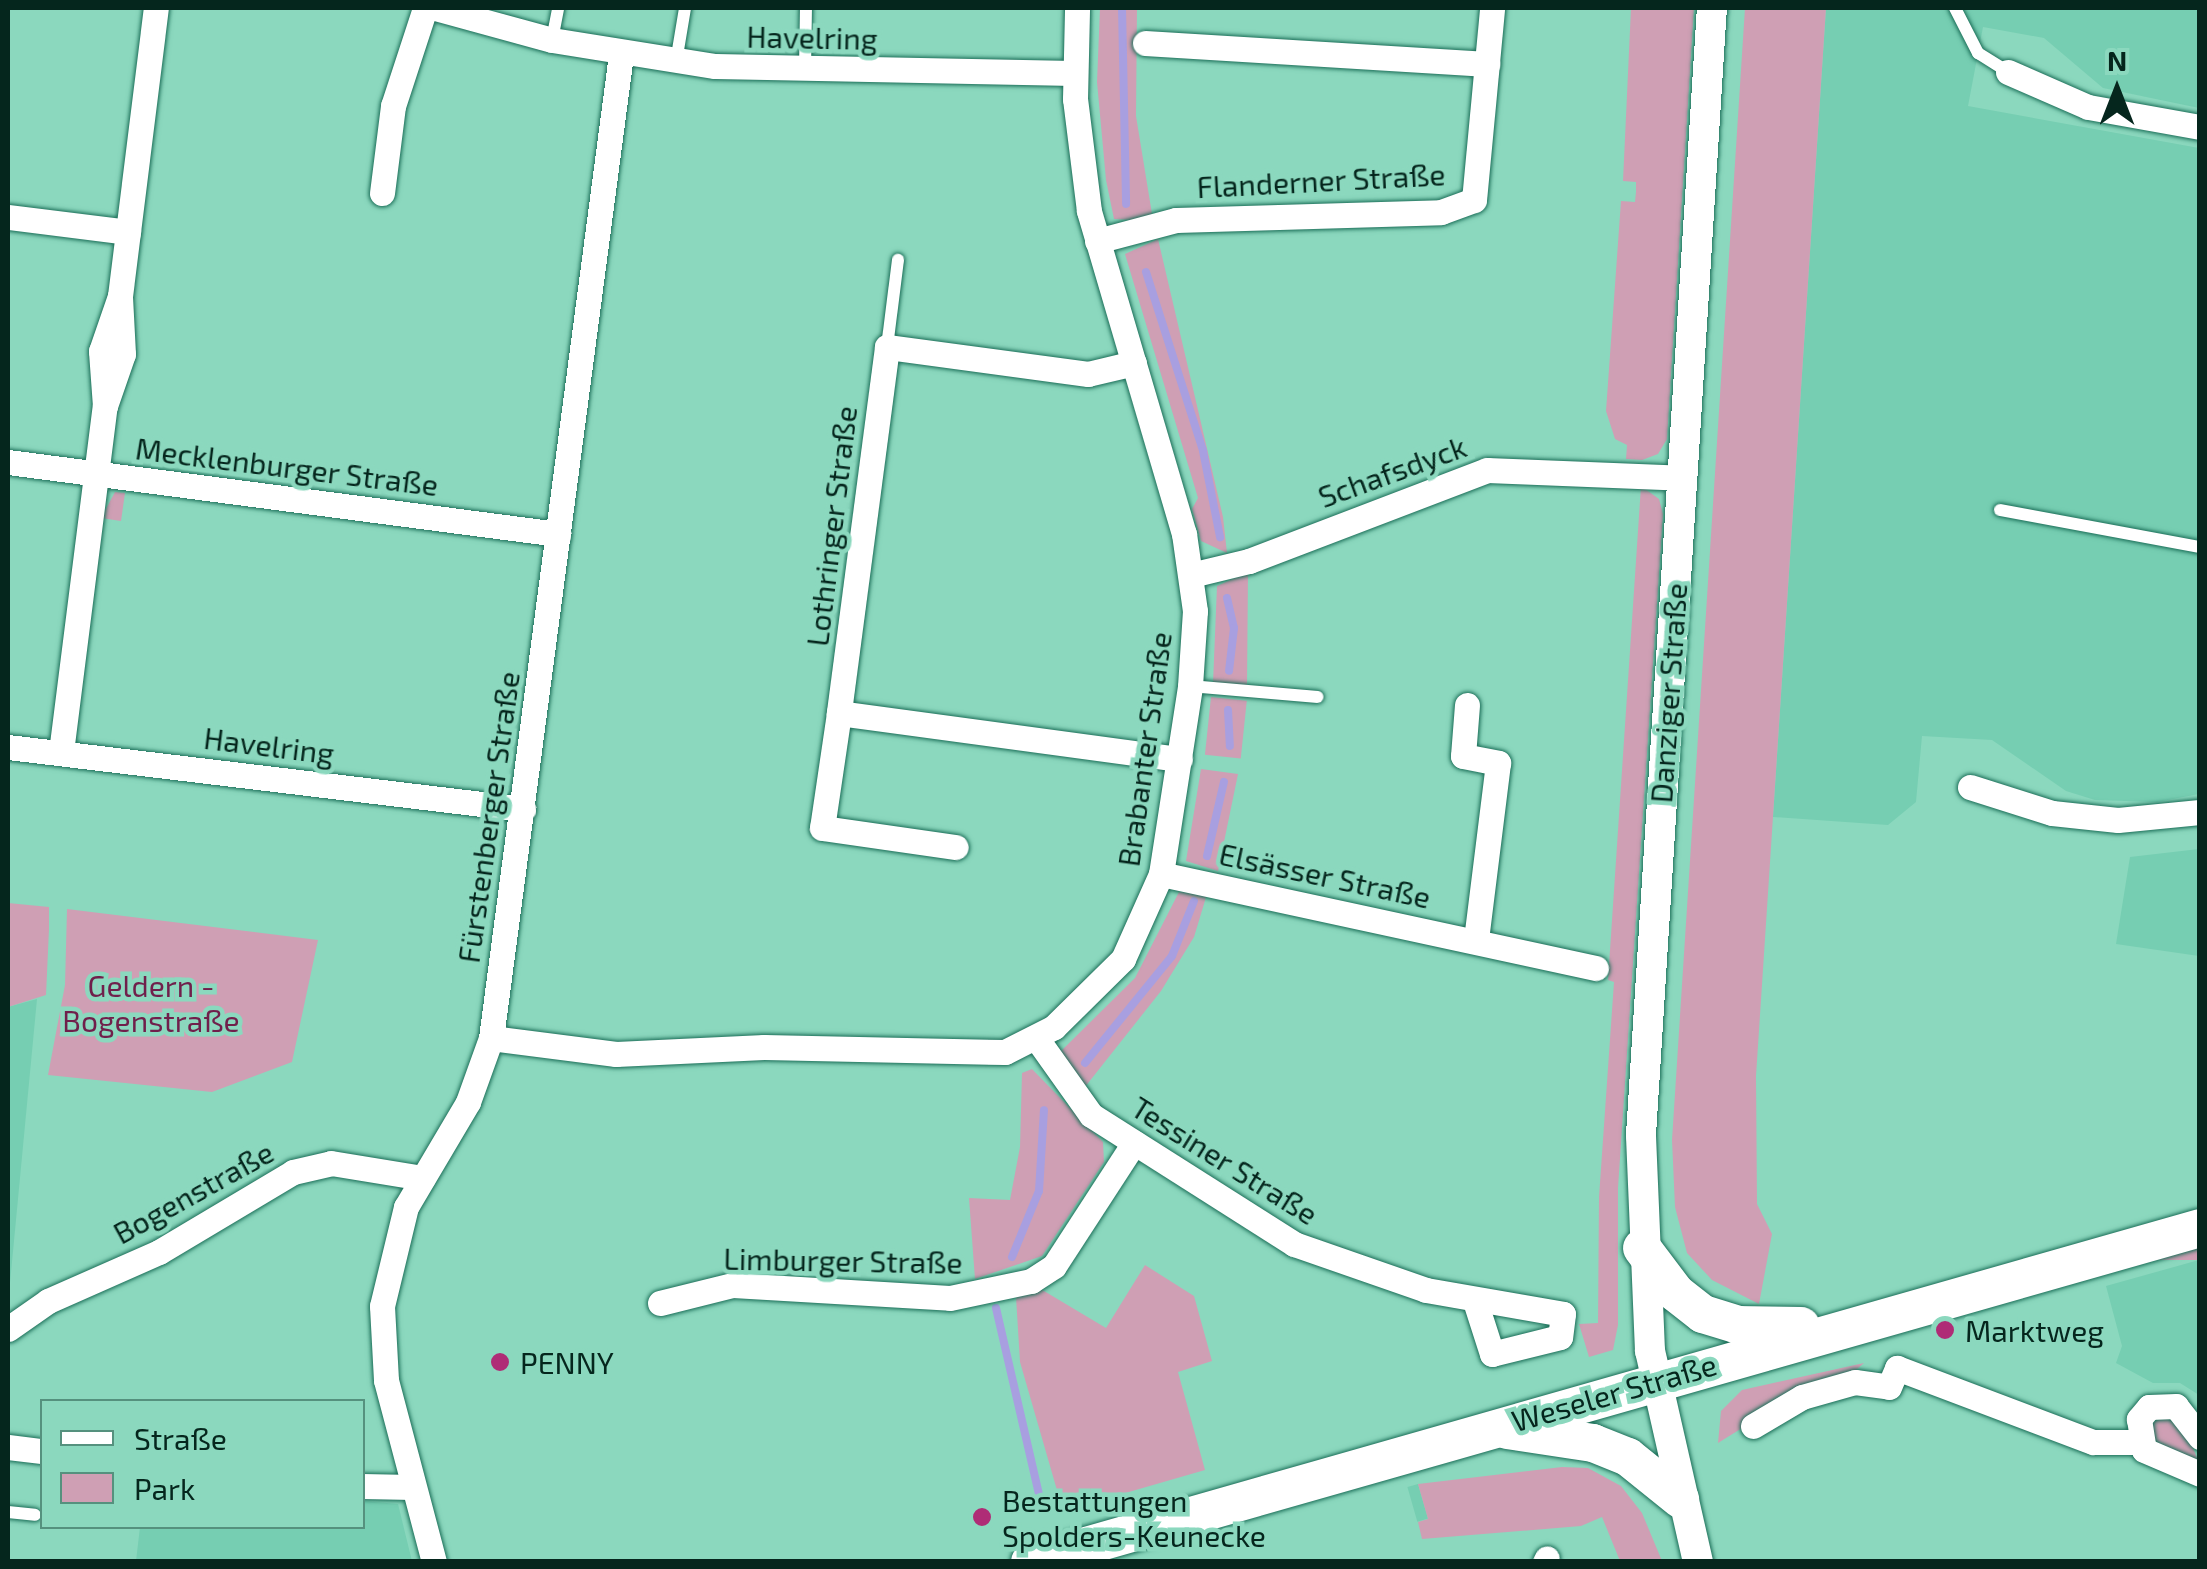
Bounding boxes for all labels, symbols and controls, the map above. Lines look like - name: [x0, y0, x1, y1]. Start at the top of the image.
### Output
- street label: Havelring: [746, 18, 878, 56]
- north arrow: [2067, 40, 2167, 140]
- text: N: [2107, 43, 2127, 77]
- street label: Flanderner Straße: [1195, 155, 1447, 205]
- street label: Lothringer Straße: [798, 403, 864, 649]
- street label: Schafsdyck: [1313, 428, 1471, 514]
- street label: Mecklenburger Straße: [133, 430, 441, 502]
- street label: Danziger Straße: [1642, 582, 1694, 804]
- street label: Brabanter Straße: [1110, 629, 1178, 869]
- street label: Fürstenberger Straße: [450, 669, 526, 965]
- street label: Havelring: [202, 719, 336, 771]
- street label: Elsässer Straße: [1216, 835, 1434, 915]
- park label: Geldern - Bogenstraße: [62, 967, 240, 1038]
- street label: Tessiner Straße: [1125, 1088, 1325, 1232]
- street label: Bogenstraße: [107, 1133, 279, 1251]
- street label: Limburger Straße: [723, 1240, 963, 1280]
- place label: Marktweg: [1965, 1312, 2104, 1348]
- marker: Marktweg: [1934, 1319, 1956, 1341]
- place label: PENNY: [520, 1344, 614, 1380]
- street label: Weseler Straße: [1507, 1345, 1721, 1439]
- marker: PENNY: [489, 1351, 511, 1373]
- legend: [40, 1399, 365, 1529]
- text: Straße: [134, 1420, 227, 1456]
- text: Park: [134, 1470, 195, 1506]
- place label: Bestattungen Spolders-Keunecke: [1002, 1482, 1266, 1552]
- marker: Bestattungen Spolders-Keunecke: [971, 1506, 993, 1528]

